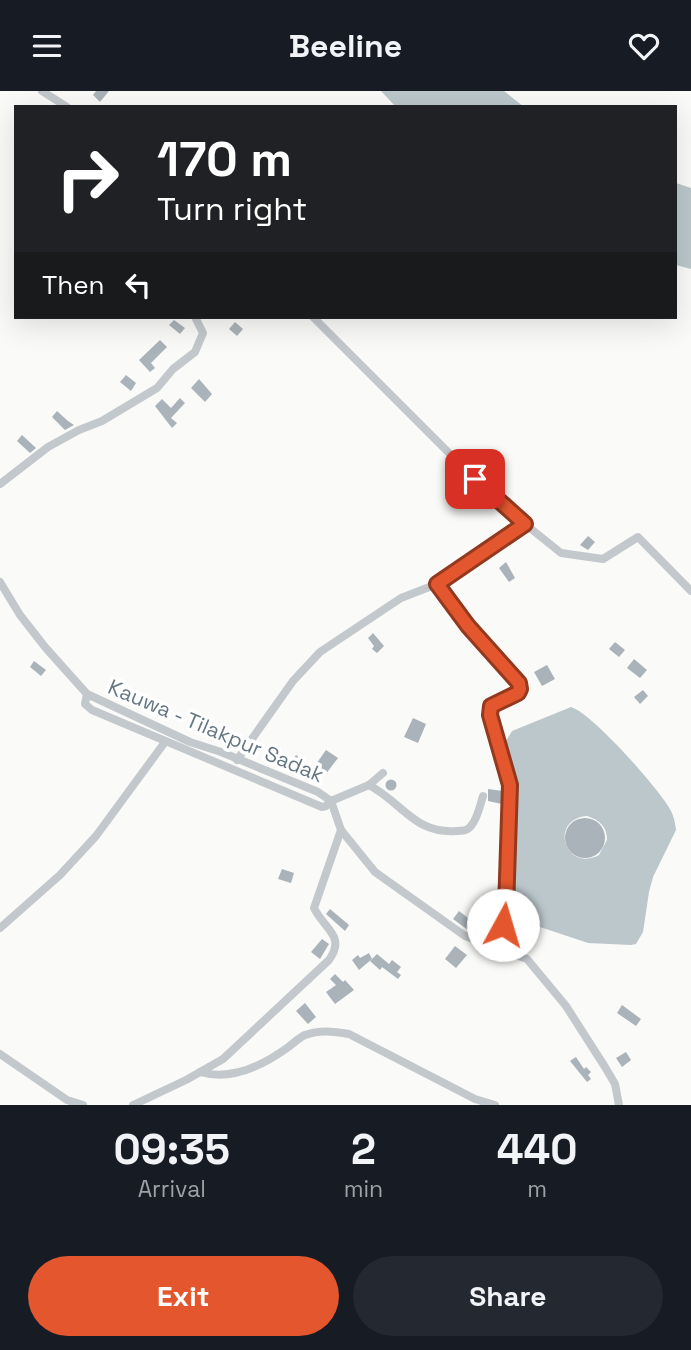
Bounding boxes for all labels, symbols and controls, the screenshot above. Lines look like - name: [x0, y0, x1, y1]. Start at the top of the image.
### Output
- text: Beeline: [289, 26, 402, 66]
- icon: menu: [28, 27, 66, 65]
- icon: heart: [625, 27, 663, 65]
- text: 170 m: [157, 128, 292, 190]
- icon: right: [42, 133, 133, 224]
- text: Turn right: [157, 189, 307, 229]
- icon: left: [119, 266, 157, 304]
- text: Then: [42, 268, 105, 302]
- pin: [445, 449, 505, 509]
- icon: arrive: [456, 460, 494, 498]
- street label: Kauwa - Tilakpur Sadak: [104, 673, 328, 788]
- position arrow: [466, 888, 540, 962]
- text: 09:35: [114, 1123, 230, 1176]
- text: 2: [351, 1123, 376, 1176]
- text: 440: [497, 1123, 577, 1176]
- text: Arrival: [138, 1174, 206, 1204]
- text: min: [344, 1174, 383, 1204]
- text: m: [527, 1174, 547, 1204]
- button: Exit: [28, 1256, 339, 1336]
- button: Share: [353, 1256, 663, 1336]

